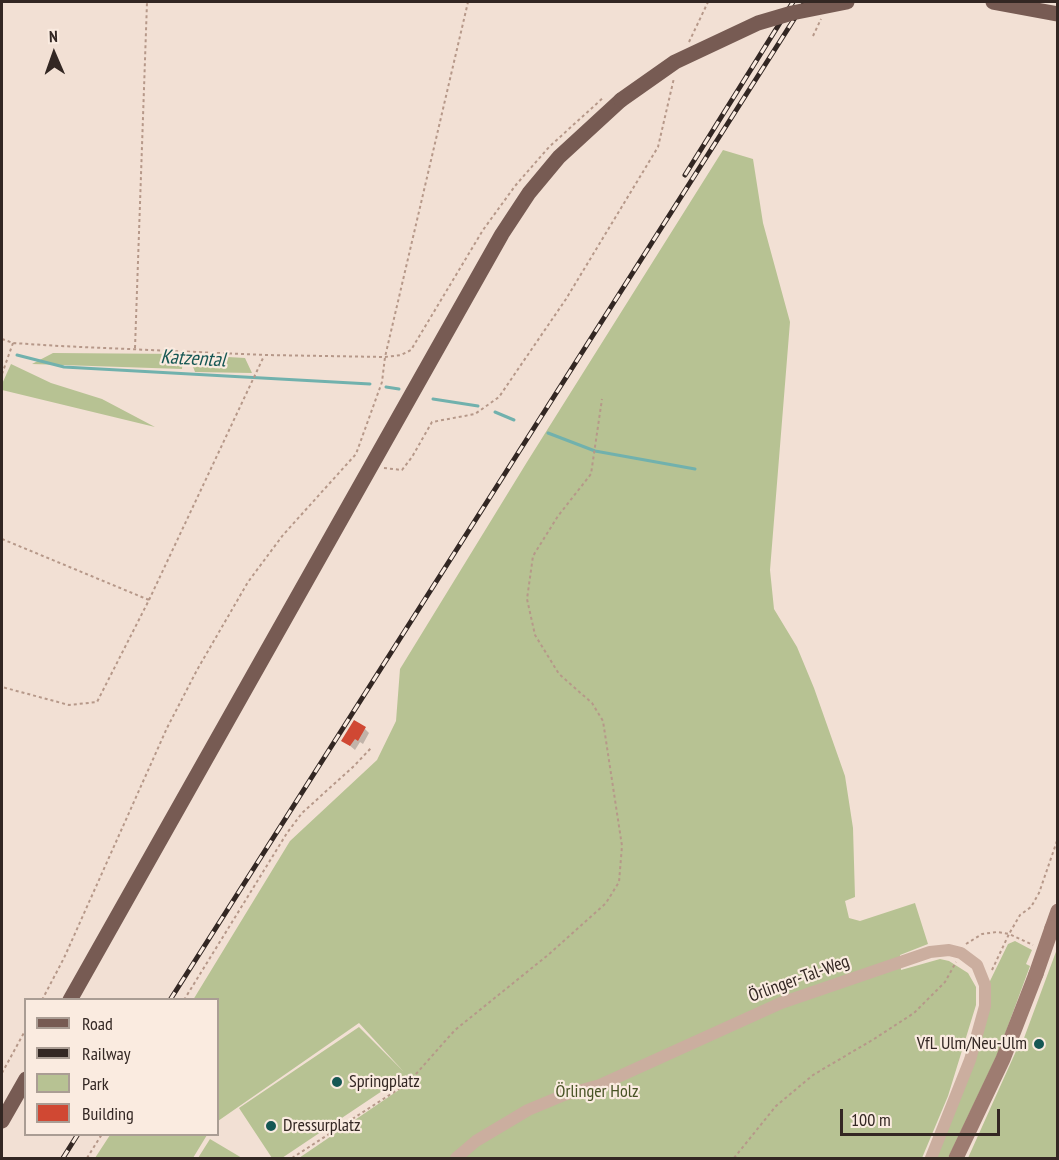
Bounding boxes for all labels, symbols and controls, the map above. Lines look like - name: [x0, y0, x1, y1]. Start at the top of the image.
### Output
- north arrow: [24, 24, 84, 84]
- text: N: [49, 26, 58, 46]
- water label: Katzental: [160, 345, 226, 373]
- street label: Örlinger-Tal-Weg: [746, 951, 852, 1007]
- legend: [24, 998, 219, 1136]
- text: Road: [82, 1012, 113, 1035]
- place label: VfL Ulm/Neu-Ulm: [917, 1033, 1027, 1055]
- marker: VfL Ulm/Neu-Ulm: [1032, 1037, 1046, 1051]
- text: Railway: [82, 1042, 131, 1065]
- place label: Springplatz: [349, 1071, 420, 1093]
- text: Park: [82, 1072, 109, 1095]
- marker: Springplatz: [330, 1075, 344, 1089]
- park label: Örlinger Holz: [556, 1081, 638, 1103]
- scale bar: [843, 1097, 1004, 1135]
- text: Building: [82, 1102, 134, 1125]
- text: 100 m: [851, 1108, 891, 1131]
- place label: Dressurplatz: [283, 1115, 360, 1137]
- marker: Dressurplatz: [264, 1119, 278, 1133]

